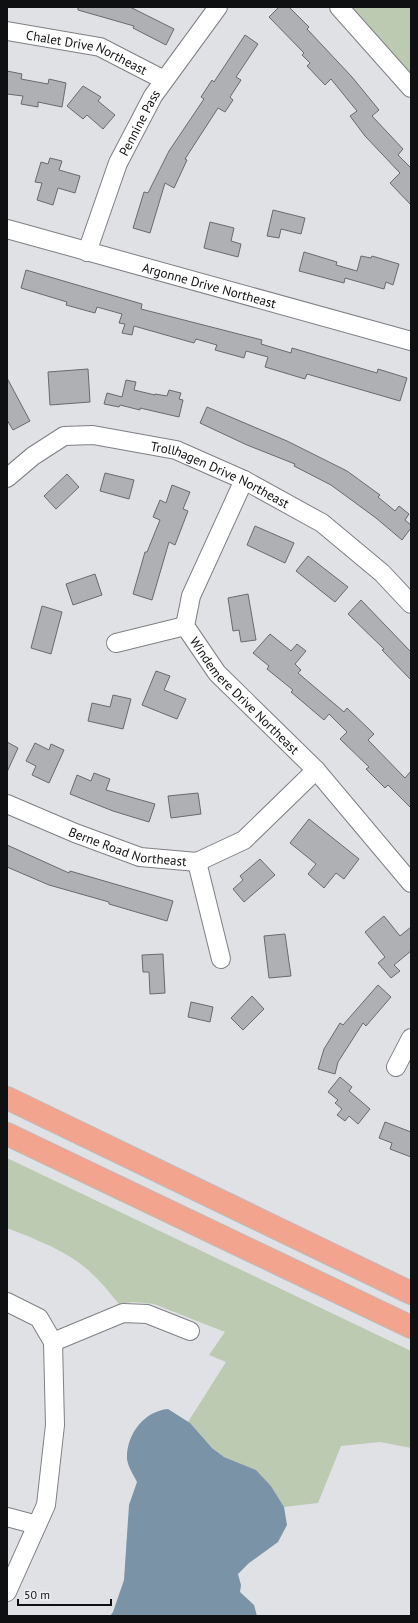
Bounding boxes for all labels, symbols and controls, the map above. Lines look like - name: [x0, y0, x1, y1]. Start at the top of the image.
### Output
- street label: Chalet Drive Northeast: [25, 26, 151, 79]
- street label: Pennine Pass: [115, 86, 164, 159]
- street label: Argonne Drive Northeast: [141, 258, 279, 312]
- street label: Trollhagen Drive Northeast: [149, 437, 293, 512]
- street label: Windemere Drive Northeast: [186, 633, 303, 758]
- street label: Berne Road Northeast: [66, 823, 188, 870]
- scale bar: [18, 1581, 111, 1607]
- text: 50 m: [24, 1587, 50, 1602]

